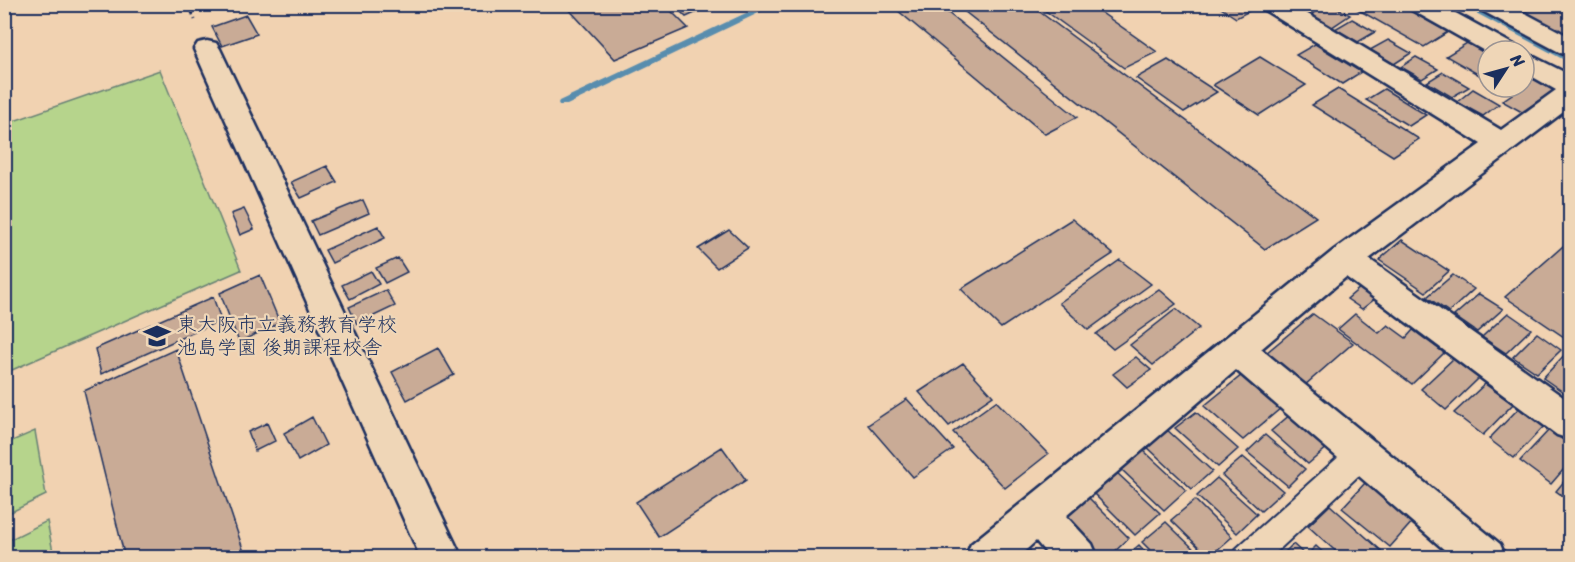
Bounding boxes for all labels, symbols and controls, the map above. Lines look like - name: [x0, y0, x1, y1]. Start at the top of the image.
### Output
- north arrow: [1476, 39, 1536, 99]
- text: N: [1502, 47, 1533, 74]
- place label: 東大阪市立義務教育学校 池島学園 後期課程校舎: [177, 307, 397, 365]
- school or university icon: 東大阪市立義務教育学校 池島学園 後期課程校舎: [142, 321, 172, 351]

